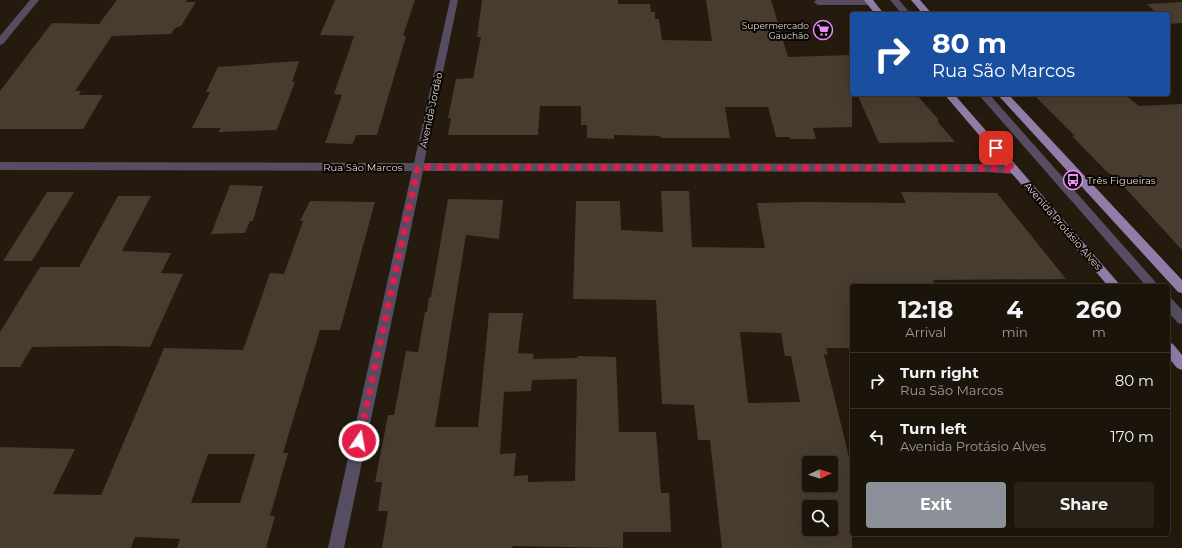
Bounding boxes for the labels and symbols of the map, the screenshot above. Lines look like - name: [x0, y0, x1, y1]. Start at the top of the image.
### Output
- supermarket icon: Supermercado Gauchão: [812, 19, 834, 41]
- place label: Supermercado Gauchão: [742, 20, 809, 41]
- street label: Avenida Jordão: [417, 71, 445, 149]
- pin: [979, 131, 1013, 165]
- street label: Rua São Marcos: [323, 161, 403, 174]
- bus stop icon: Três Figueiras: [1062, 169, 1084, 191]
- place label: Três Figueiras: [1087, 174, 1156, 187]
- street label: Avenida Protásio Alves: [1021, 179, 1105, 273]
- position arrow: [338, 420, 380, 462]
- north arrow: [802, 456, 838, 492]

